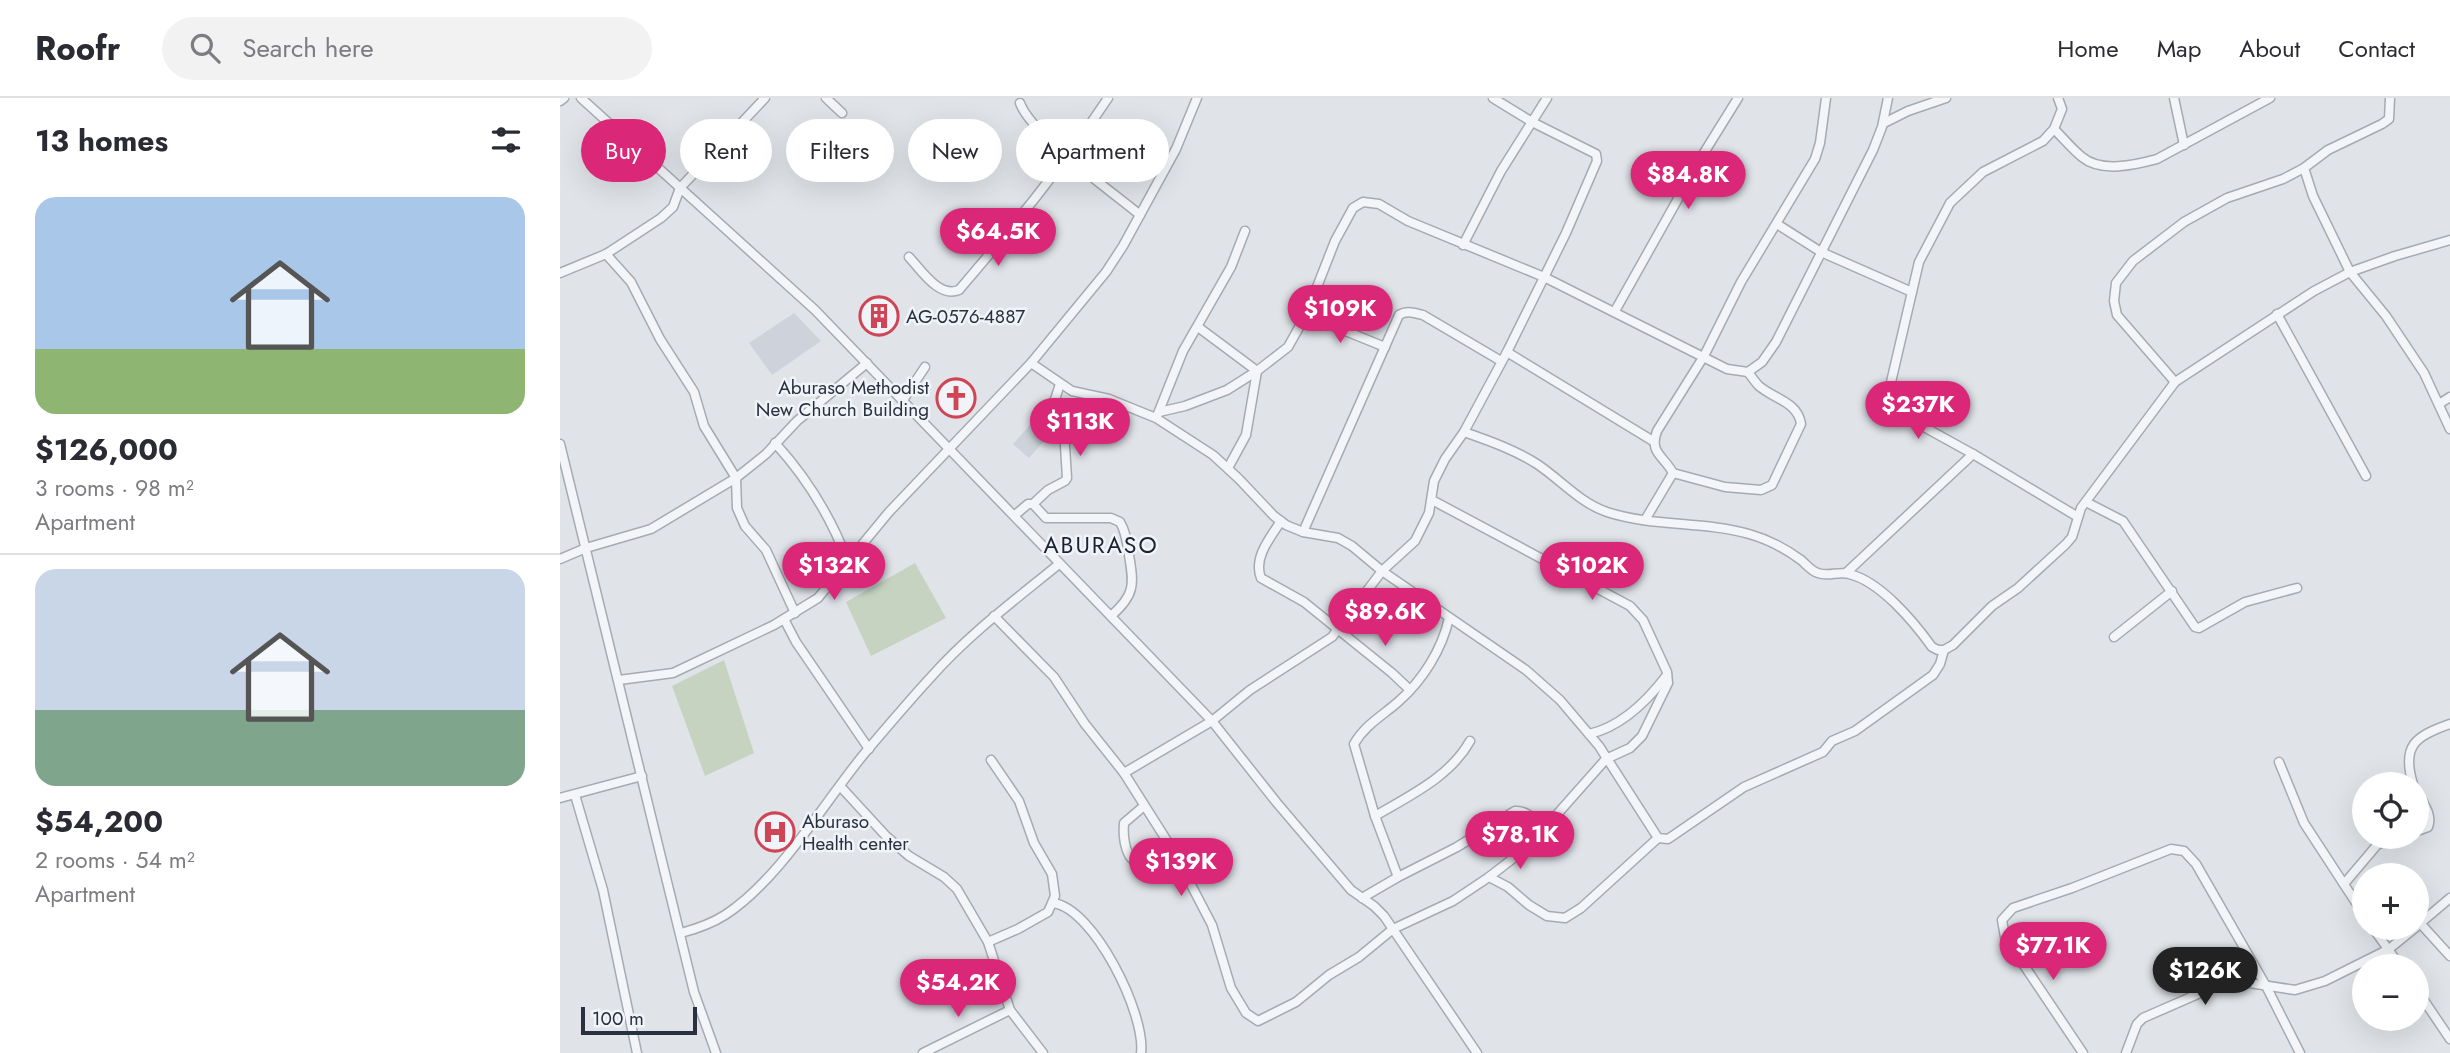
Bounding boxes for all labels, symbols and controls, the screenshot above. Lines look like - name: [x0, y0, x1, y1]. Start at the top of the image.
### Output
- search box: [162, 17, 652, 80]
- text: Roofr: [35, 25, 120, 72]
- icon: search: [186, 29, 224, 67]
- text: Search here: [242, 29, 374, 67]
- text: Home: [2057, 31, 2119, 66]
- text: Map: [2157, 31, 2201, 66]
- text: About: [2239, 31, 2300, 66]
- text: Contact: [2338, 31, 2415, 66]
- text: 13 homes: [35, 119, 168, 162]
- chip: Buy: [581, 119, 666, 182]
- chip: Rent: [680, 119, 772, 182]
- chip: Filters: [786, 119, 894, 182]
- chip: New: [908, 119, 1002, 182]
- chip: Apartment: [1016, 119, 1169, 182]
- icon: filters: [487, 121, 525, 159]
- pin: $84.8K: [1631, 152, 1745, 211]
- text: $84.8K: [1647, 157, 1729, 191]
- pin: $64.5K: [941, 208, 1055, 268]
- text: $64.5K: [956, 214, 1040, 248]
- icon: home: [217, 242, 343, 368]
- pin: $109K: [1291, 286, 1389, 345]
- text: $109K: [1304, 291, 1376, 325]
- building icon: AG-0576-4887: [858, 295, 900, 337]
- place label: AG-0576-4887: [906, 303, 1025, 330]
- place label: Aburaso Methodist New Church Building: [756, 374, 929, 423]
- church icon: Aburaso Methodist New Church Building: [935, 377, 977, 419]
- pin: $237K: [1869, 382, 1967, 441]
- text: $237K: [1881, 387, 1955, 421]
- pin: $113K: [1031, 398, 1129, 458]
- text: $113K: [1046, 404, 1114, 438]
- text: $126,000: [35, 428, 178, 471]
- text: 3 rooms · 98 m²: [35, 471, 194, 505]
- text: Apartment: [35, 505, 135, 539]
- district label: ABURASO: [1043, 528, 1159, 562]
- pin: $132K: [785, 542, 883, 602]
- pin: $102K: [1543, 542, 1641, 602]
- text: $132K: [798, 548, 870, 582]
- text: $102K: [1556, 548, 1628, 582]
- pin: $89.6K: [1328, 588, 1442, 648]
- text: $89.6K: [1344, 594, 1426, 628]
- icon: home: [217, 614, 343, 740]
- map controls: [2352, 772, 2429, 1031]
- button: locate: [2352, 772, 2429, 849]
- text: $54,200: [35, 800, 163, 843]
- place label: Aburaso Health center: [802, 808, 909, 857]
- hospital icon: Aburaso Health center: [754, 811, 796, 853]
- pin: $78.1K: [1463, 812, 1577, 871]
- text: $78.1K: [1481, 817, 1559, 851]
- pin: $139K: [1132, 838, 1230, 898]
- text: 2 rooms · 54 m²: [35, 843, 195, 877]
- text: $139K: [1145, 844, 1217, 878]
- button: +: [2352, 863, 2429, 940]
- text: Apartment: [35, 877, 135, 911]
- pin: $77.1K: [1996, 922, 2110, 982]
- text: $77.1K: [2016, 928, 2090, 962]
- pin: $126K: [2156, 948, 2254, 1007]
- text: $126K: [2169, 953, 2241, 987]
- button: −: [2352, 954, 2429, 1031]
- pin: $54.2K: [901, 960, 1015, 1019]
- text: $54.2K: [916, 965, 1000, 999]
- scale bar: [581, 1004, 696, 1036]
- text: 100 m: [592, 1005, 644, 1032]

